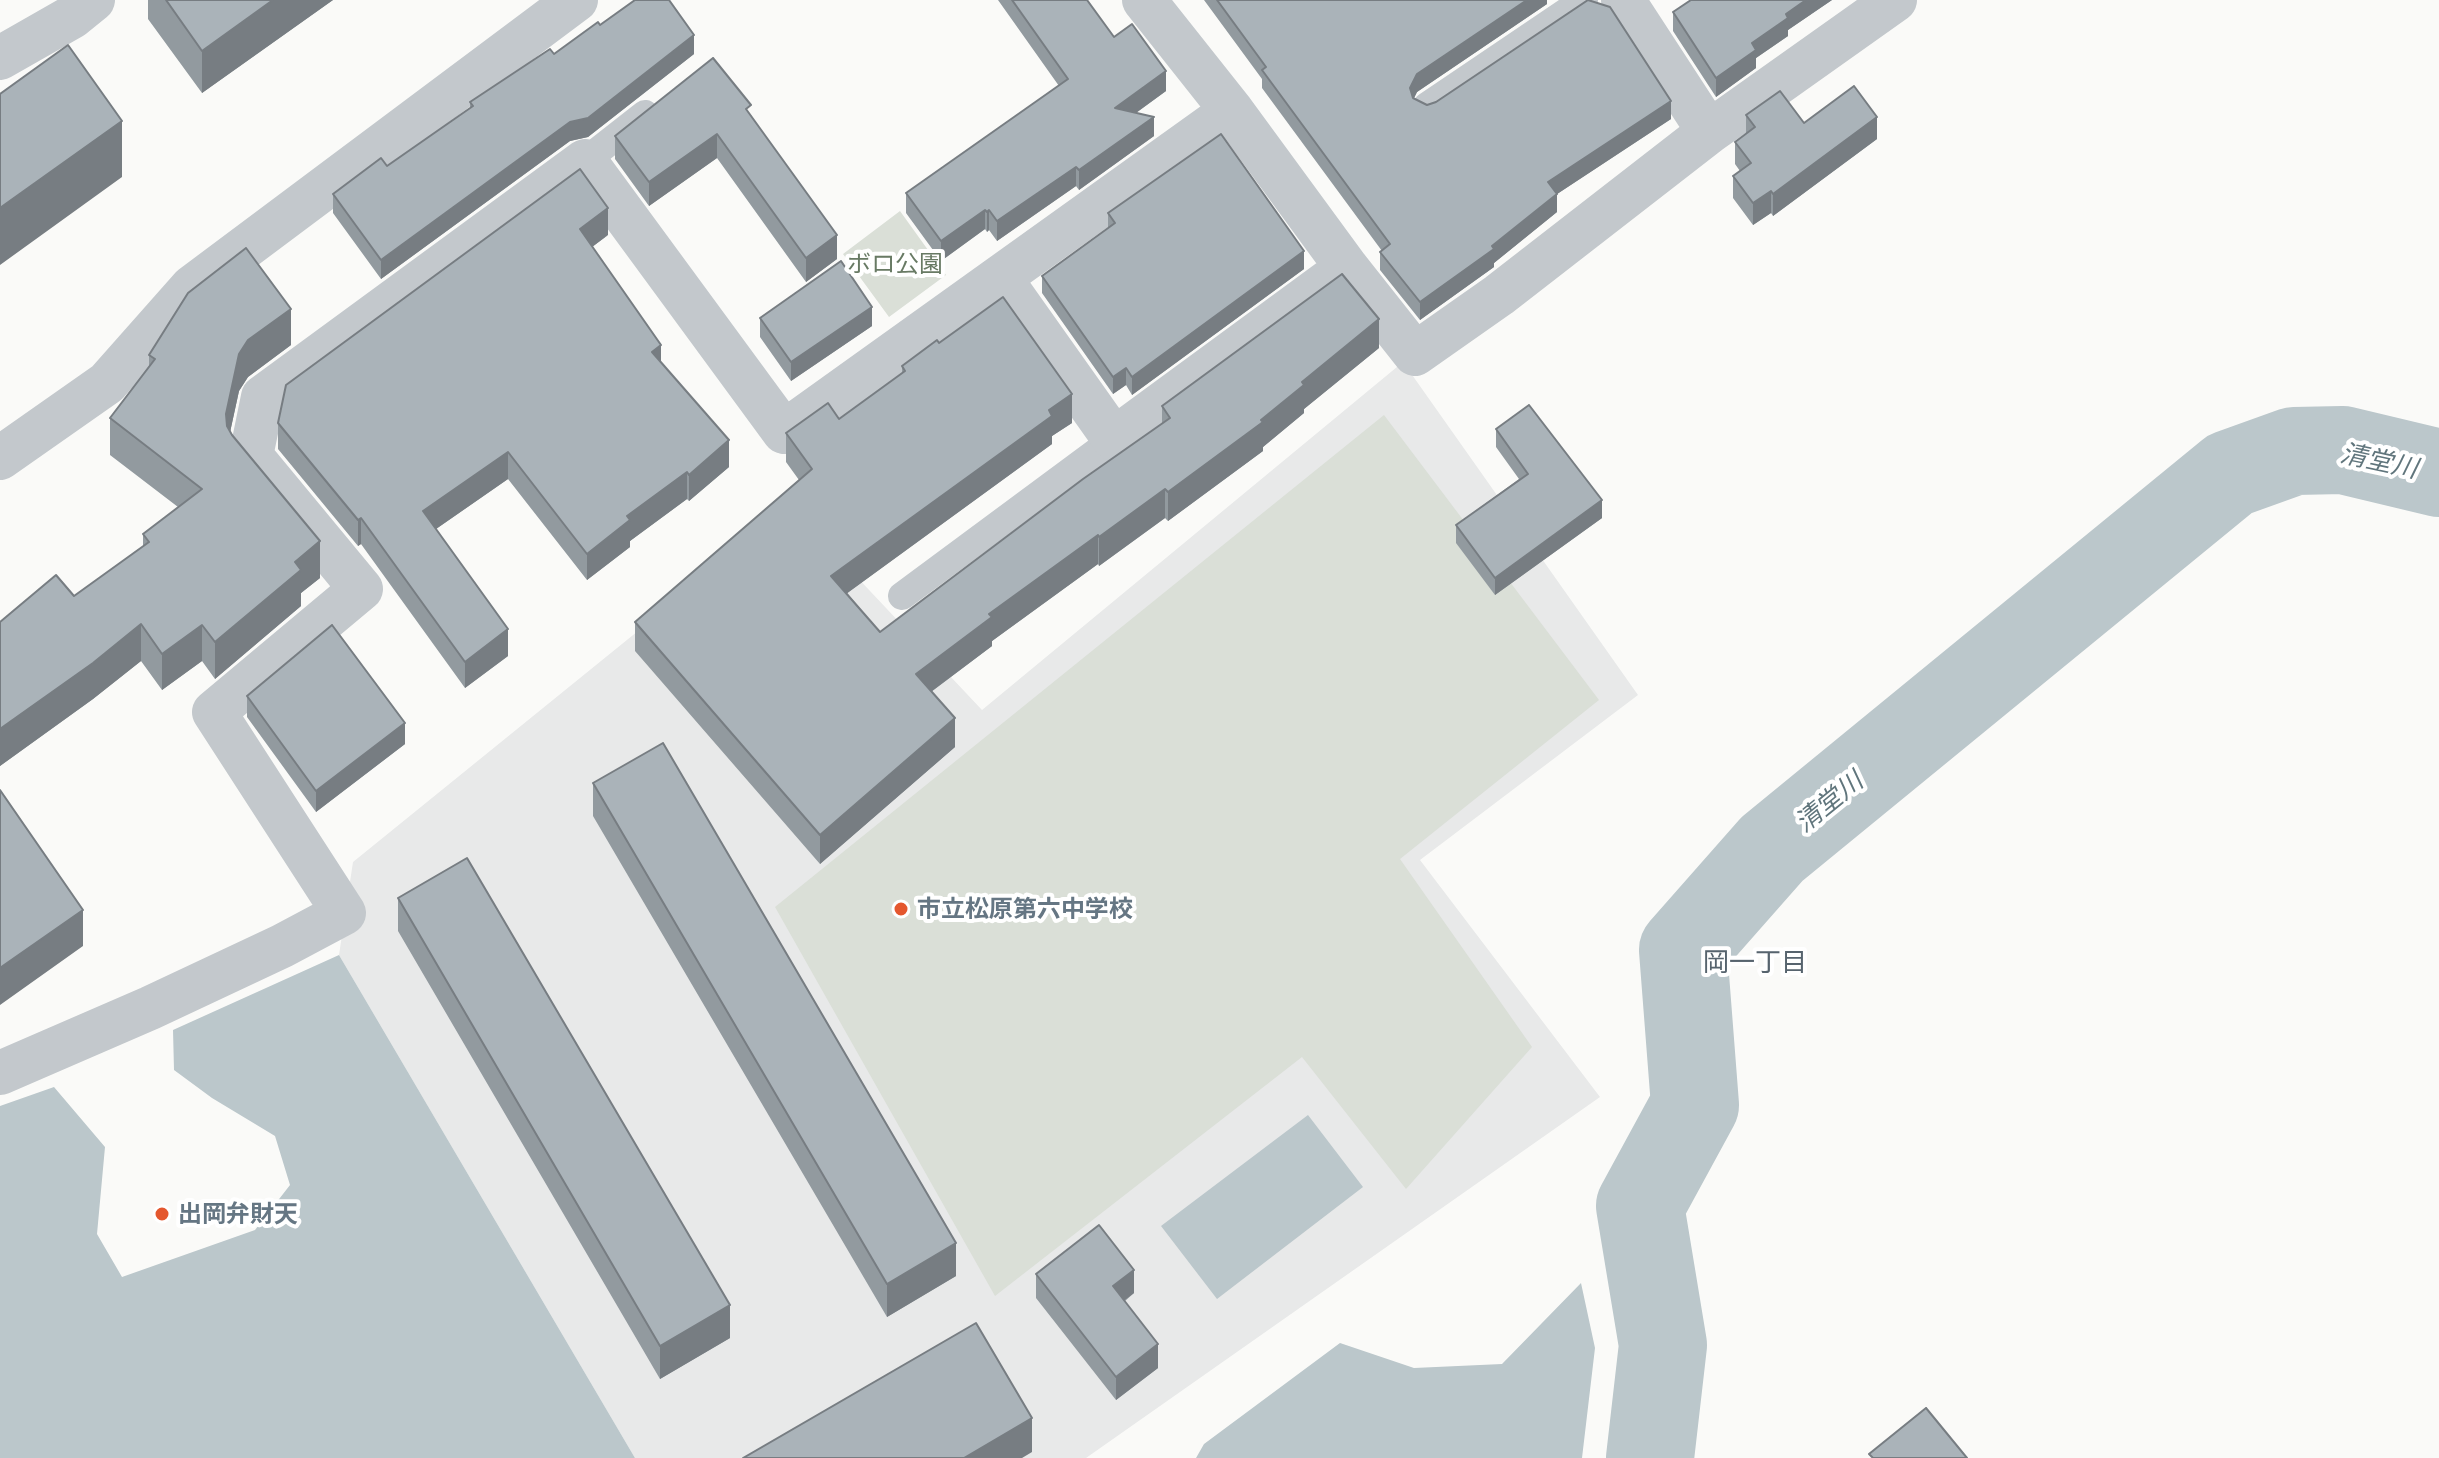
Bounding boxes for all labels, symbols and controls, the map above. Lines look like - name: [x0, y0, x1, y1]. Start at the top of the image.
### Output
- park label: ボロ公園: [847, 250, 943, 278]
- water label: 清堂川: [2338, 438, 2420, 484]
- water label: 清堂川: [1789, 765, 1869, 839]
- place label: 市立松原第六中学校: [917, 895, 1133, 923]
- marker: 市立松原第六中学校: [892, 900, 910, 918]
- district label: 岡一丁目: [1703, 946, 1807, 978]
- place label: 出岡弁財天: [178, 1200, 298, 1228]
- marker: 出岡弁財天: [153, 1205, 171, 1223]

